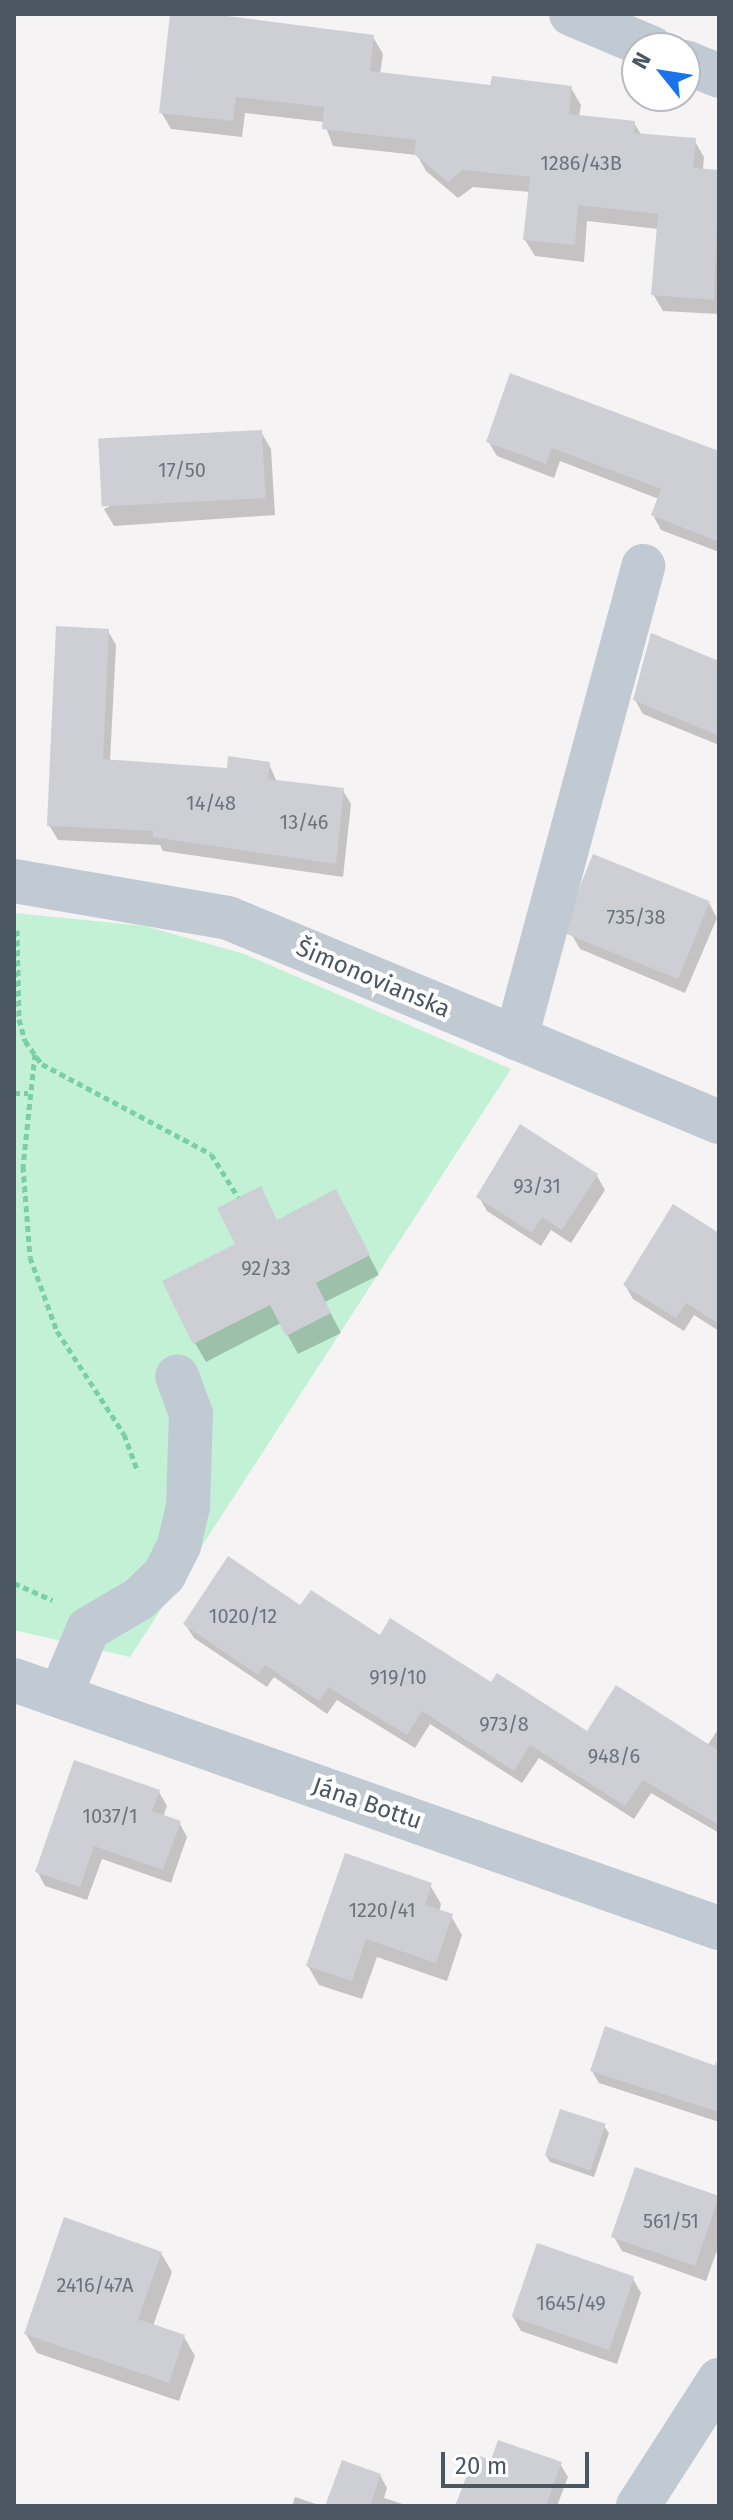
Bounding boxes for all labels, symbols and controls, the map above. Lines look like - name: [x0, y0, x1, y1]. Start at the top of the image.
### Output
- north arrow: [621, 32, 701, 112]
- text: N: [626, 48, 657, 74]
- house number: 1286/43B: [540, 151, 622, 175]
- house number: 17/50: [158, 458, 206, 482]
- house number: 14/48: [186, 791, 236, 815]
- house number: 13/46: [280, 810, 328, 834]
- house number: 735/38: [606, 905, 666, 929]
- street label: Šimonovianska: [292, 934, 454, 1024]
- house number: 93/31: [513, 1174, 561, 1198]
- house number: 92/33: [241, 1256, 291, 1280]
- house number: 1020/12: [209, 1604, 277, 1628]
- house number: 919/10: [369, 1665, 427, 1689]
- house number: 973/8: [479, 1712, 529, 1736]
- house number: 948/6: [588, 1744, 640, 1768]
- street label: Jána Bottu: [309, 1772, 425, 1836]
- house number: 1037/1: [82, 1804, 138, 1828]
- house number: 1220/41: [348, 1898, 416, 1922]
- house number: 561/51: [643, 2209, 699, 2233]
- house number: 2416/47A: [56, 2273, 134, 2297]
- house number: 1645/49: [536, 2291, 606, 2315]
- scale bar: [445, 2436, 593, 2486]
- text: 20 m: [455, 2452, 507, 2480]

